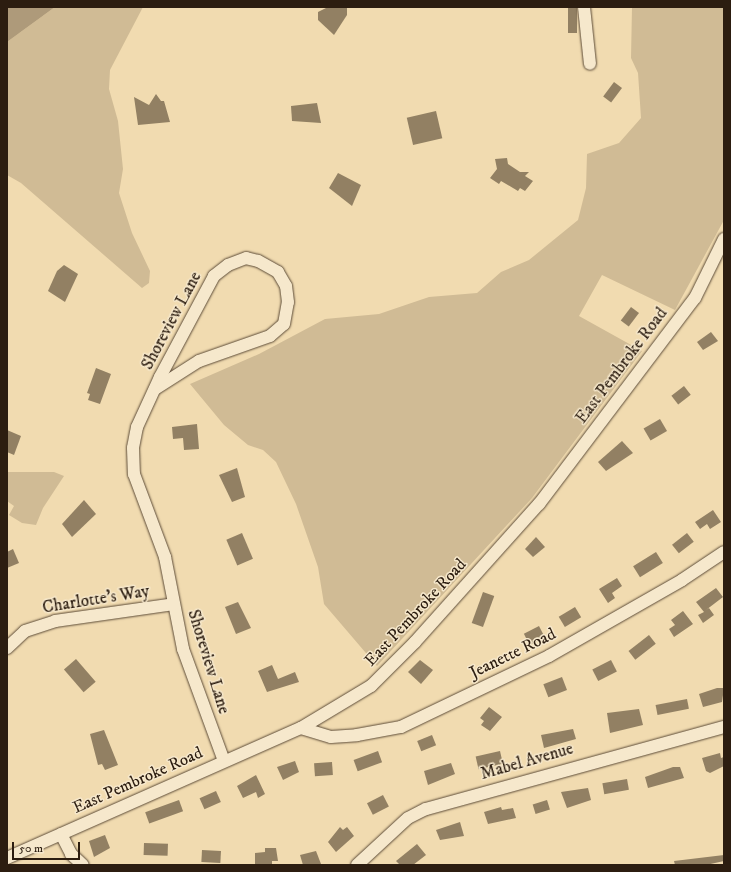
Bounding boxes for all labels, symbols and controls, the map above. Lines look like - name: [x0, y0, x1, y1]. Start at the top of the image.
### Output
- street label: Shoreview Lane: [138, 268, 206, 374]
- street label: East Pembroke Road: [572, 304, 672, 428]
- street label: East Pembroke Road: [361, 555, 471, 671]
- street label: Charlotte's Way: [41, 581, 151, 619]
- street label: Shoreview Lane: [182, 607, 234, 717]
- street label: Jeanette Road: [467, 624, 559, 684]
- street label: Mabel Avenue: [478, 739, 576, 785]
- street label: East Pembroke Road: [70, 743, 206, 819]
- scale bar: [14, 834, 82, 860]
- text: 50 m: [19, 841, 43, 856]

